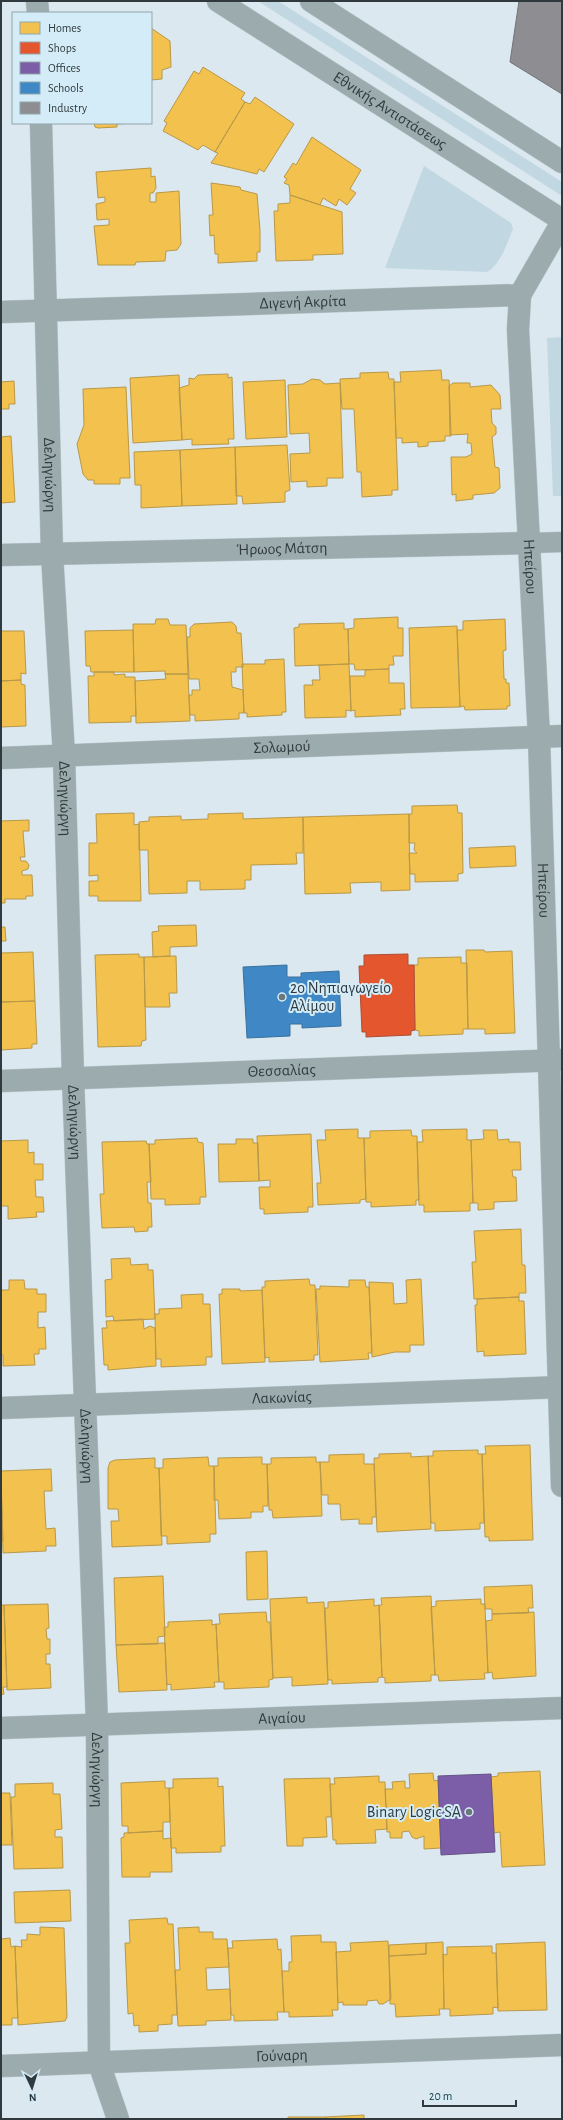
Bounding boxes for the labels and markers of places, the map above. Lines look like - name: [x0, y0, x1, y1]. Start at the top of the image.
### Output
- place label: 2ο Νηπιαγωγείο Αλίμου: [290, 980, 391, 1014]
- marker: 2ο Νηπιαγωγείο Αλίμου: [277, 992, 287, 1002]
- place label: Binary Logic SA: [367, 1804, 461, 1821]
- marker: Binary Logic SA: [464, 1807, 474, 1817]

